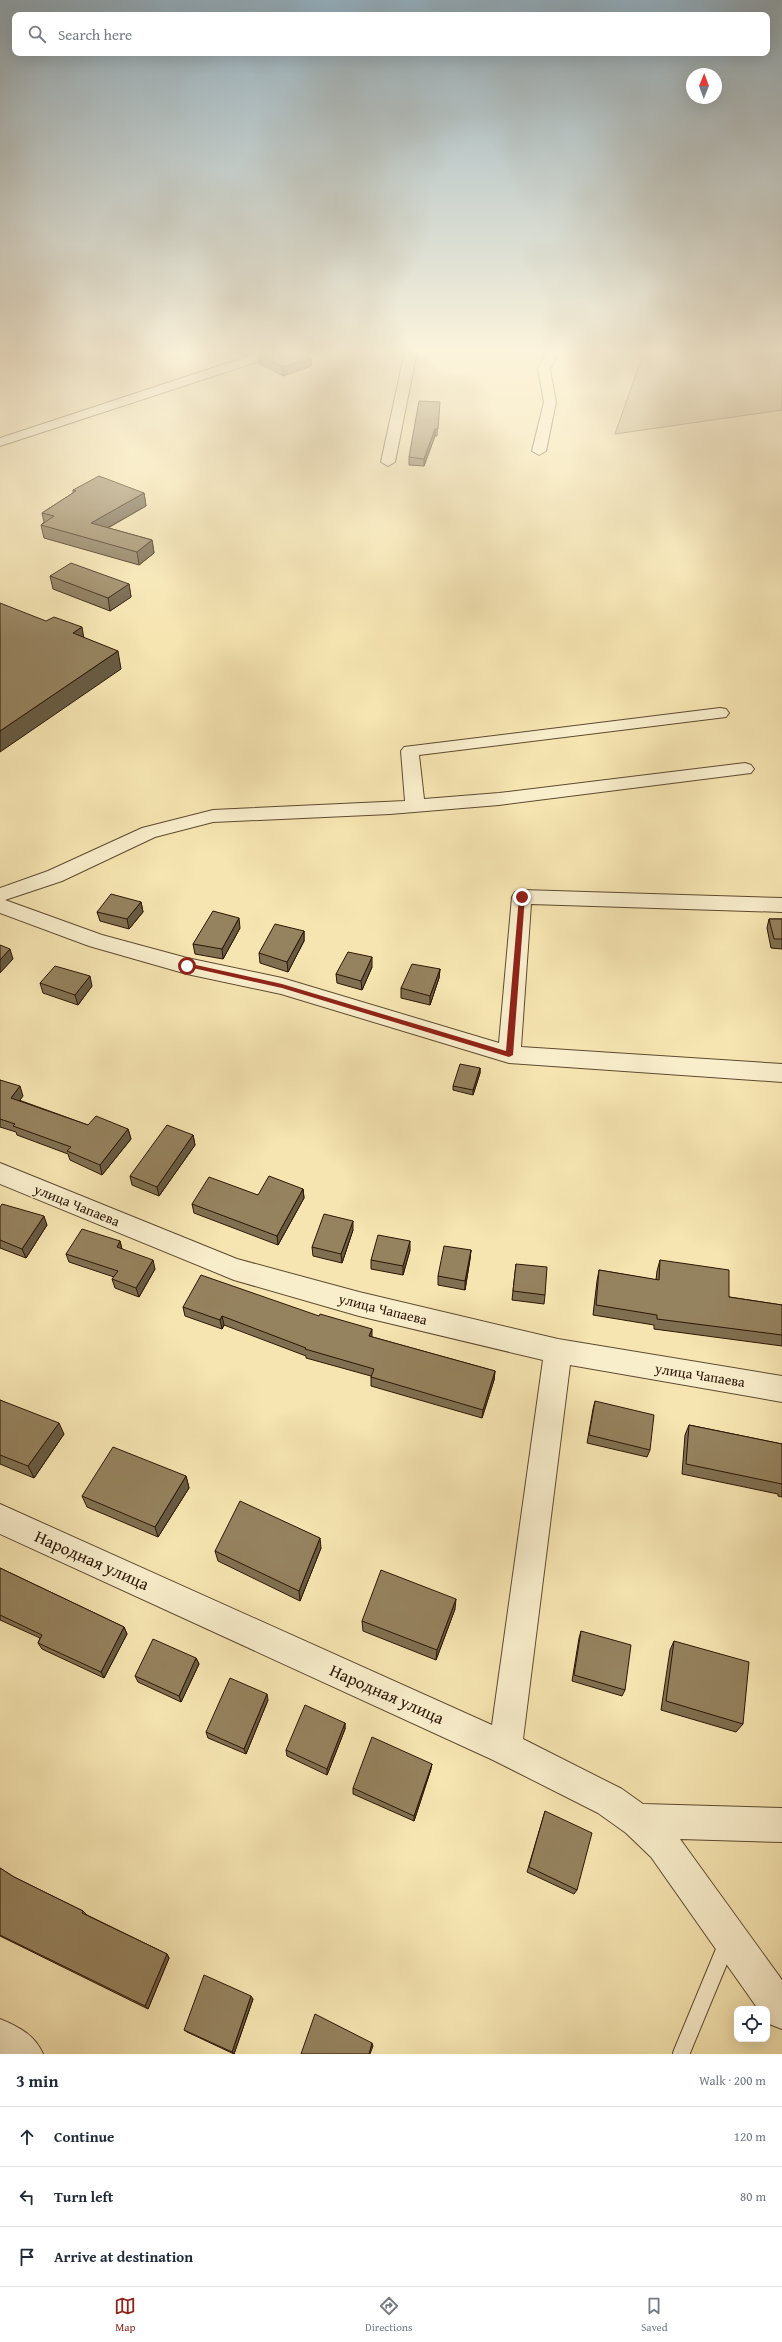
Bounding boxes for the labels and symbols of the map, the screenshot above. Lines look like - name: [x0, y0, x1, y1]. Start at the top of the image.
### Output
- north arrow: [686, 68, 722, 104]
- route end: [513, 888, 531, 906]
- route start: [178, 957, 196, 975]
- street label: улица Чапаева: [30, 1178, 123, 1231]
- street label: улица Чапаева: [336, 1288, 430, 1330]
- street label: улица Чапаева: [653, 1358, 747, 1392]
- street label: Народная улица: [31, 1523, 153, 1596]
- street label: Народная улица: [326, 1657, 448, 1730]

